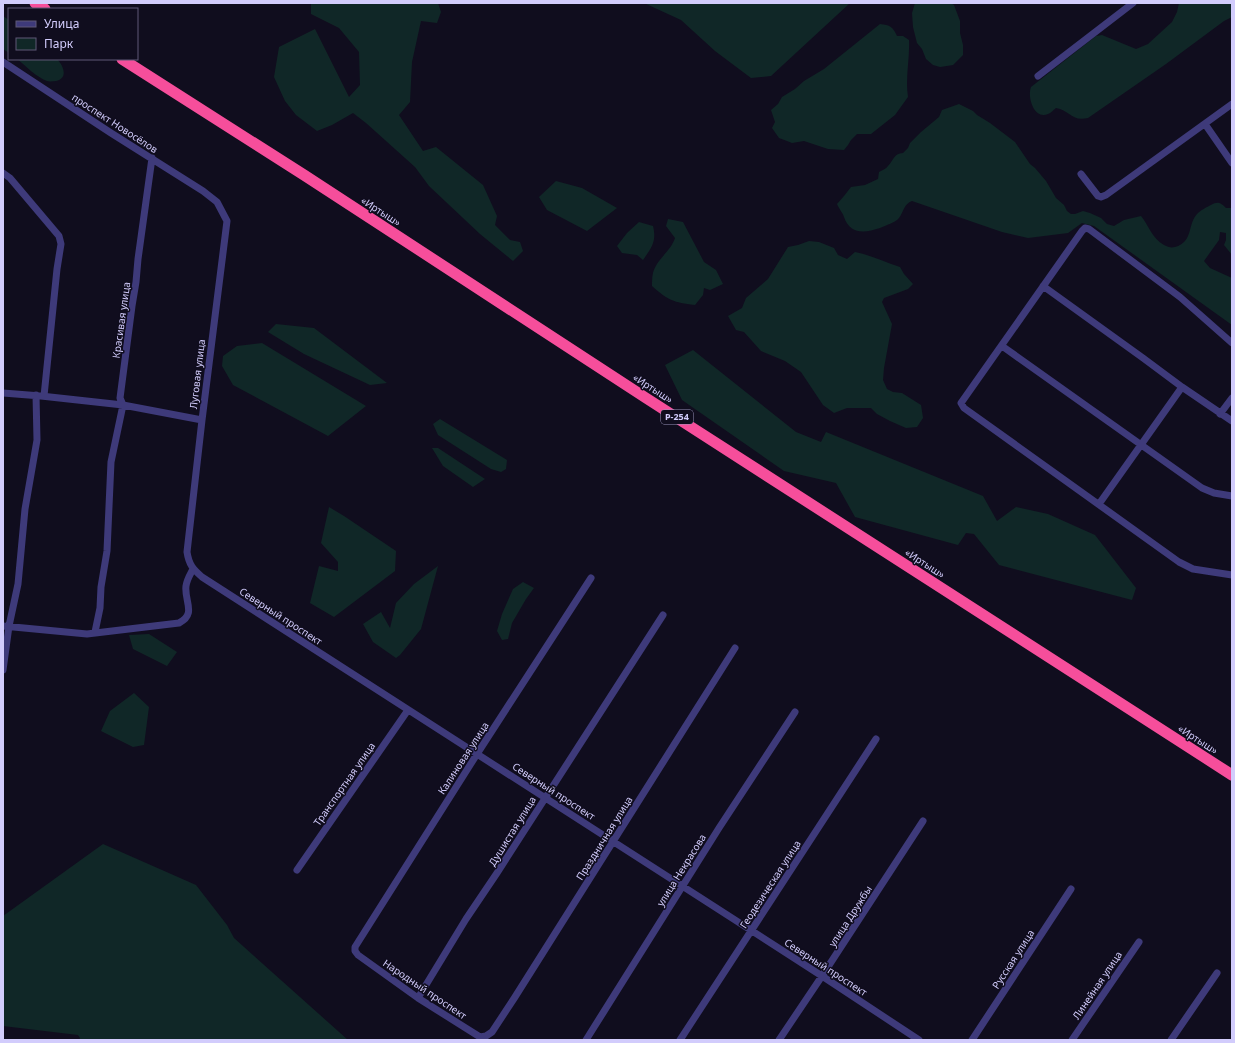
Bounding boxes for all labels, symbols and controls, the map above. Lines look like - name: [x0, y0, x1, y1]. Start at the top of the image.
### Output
- legend: [8, 8, 138, 60]
- text: Улица: [44, 15, 79, 32]
- text: Парк: [44, 35, 74, 52]
- street label: проспект Новосёлов: [69, 90, 161, 156]
- street label: «Иртыш»: [358, 193, 404, 229]
- street label: Красивая улица: [109, 281, 133, 359]
- street label: Луговая улица: [186, 338, 208, 410]
- street label: «Иртыш»: [630, 370, 676, 406]
- road number: Р-254: [661, 410, 693, 424]
- street label: «Иртыш»: [902, 545, 948, 581]
- street label: Северный проспект: [237, 584, 325, 648]
- street label: Калиновая улица: [434, 719, 492, 797]
- street label: «Иртыш»: [1175, 721, 1221, 757]
- street label: Транспортная улица: [310, 739, 378, 829]
- street label: Северный проспект: [510, 759, 598, 823]
- street label: Душистая улица: [485, 793, 539, 869]
- street label: Праздничная улица: [572, 793, 636, 883]
- street label: улица Некрасова: [653, 831, 709, 909]
- street label: Геодезическая улица: [736, 837, 804, 931]
- street label: улица Дружбы: [825, 883, 875, 949]
- street label: Русская улица: [989, 927, 1037, 991]
- street label: Северный проспект: [782, 935, 870, 999]
- street label: Линейная улица: [1069, 948, 1125, 1022]
- street label: Народный проспект: [380, 956, 470, 1022]

